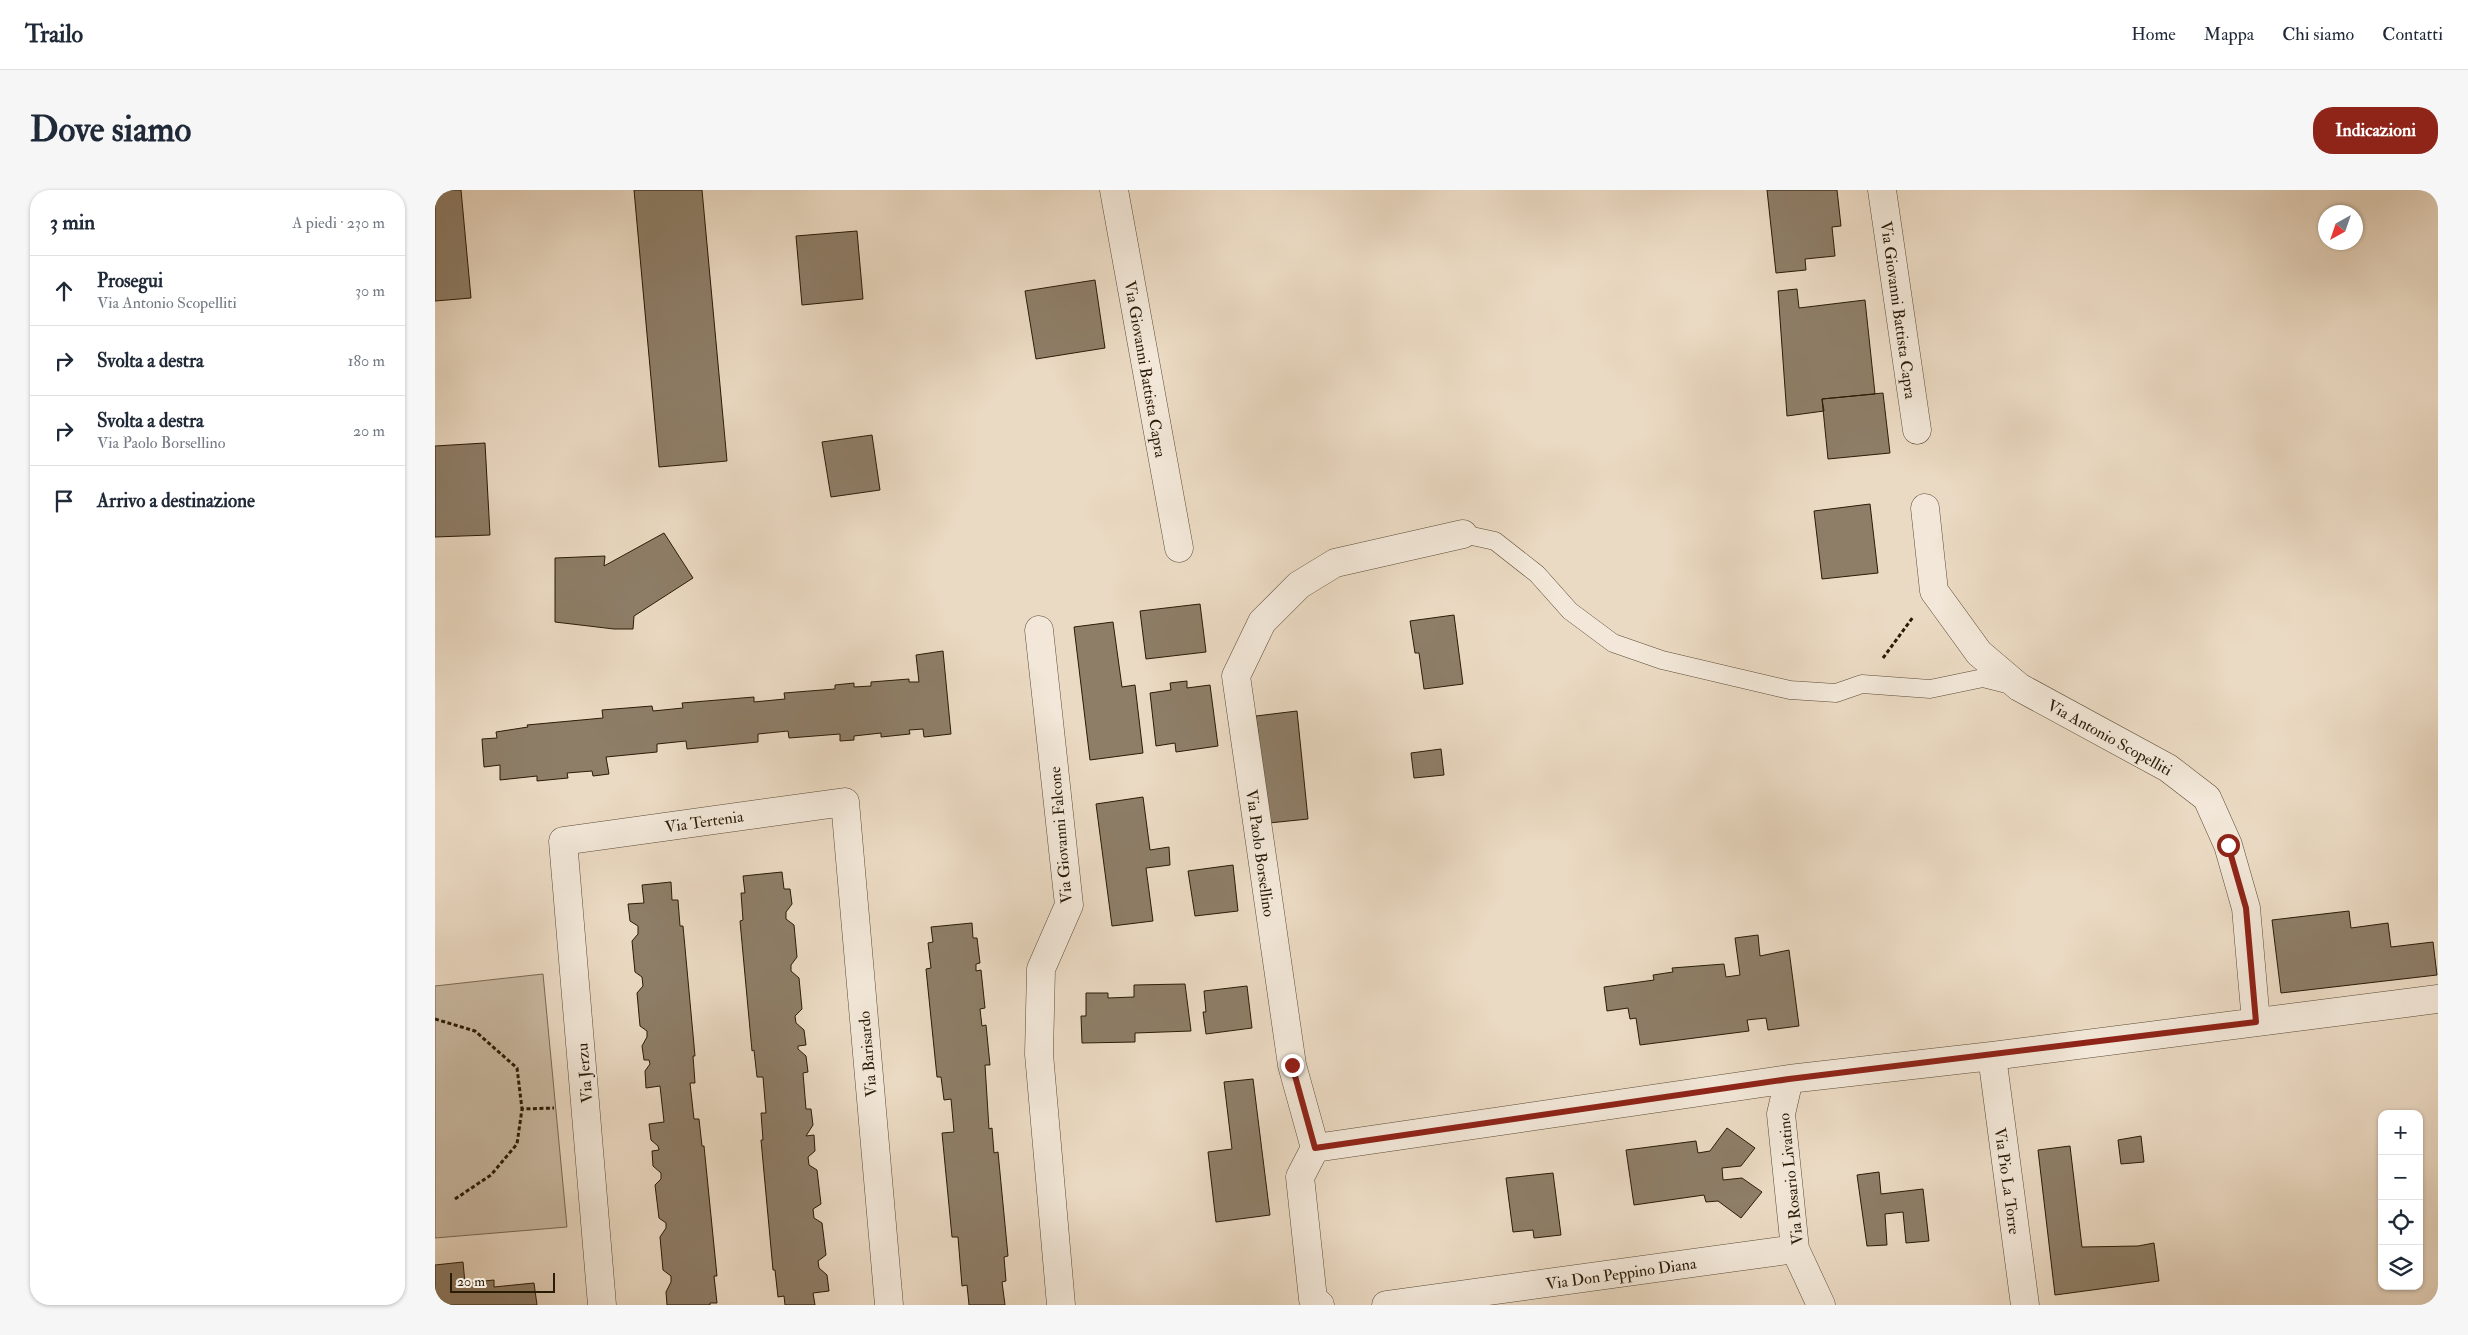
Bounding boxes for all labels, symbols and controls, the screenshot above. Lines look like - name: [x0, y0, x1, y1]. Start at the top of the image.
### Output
- text: Trailo: [25, 19, 83, 50]
- text: Home: [2131, 23, 2176, 46]
- text: Mappa: [2204, 23, 2254, 46]
- text: Chi siamo: [2282, 23, 2354, 46]
- text: Contatti: [2382, 23, 2443, 46]
- button: Indicazioni: [2313, 107, 2438, 154]
- text: Dove siamo: [30, 108, 191, 152]
- north arrow: [2318, 205, 2363, 250]
- text: 3 min: [50, 209, 95, 236]
- text: A piedi · 230 m: [292, 213, 385, 233]
- street label: Via Giovanni Battista Capra: [1875, 220, 1920, 401]
- text: Prosegui: [97, 269, 163, 293]
- icon: ahead: [50, 277, 78, 305]
- street label: Via Giovanni Battista Capra: [1119, 279, 1171, 460]
- text: 30 m: [355, 281, 385, 301]
- text: Via Antonio Scopelliti: [97, 293, 237, 313]
- icon: right: [50, 347, 78, 375]
- text: Svolta a destra: [97, 349, 204, 373]
- text: 180 m: [348, 351, 385, 371]
- text: Svolta a destra: [97, 409, 204, 433]
- icon: right: [50, 417, 78, 445]
- text: 20 m: [353, 421, 385, 441]
- text: Via Paolo Borsellino: [97, 433, 225, 453]
- icon: arrive: [50, 487, 78, 515]
- text: Arrivo a destinazione: [97, 489, 255, 513]
- street label: Via Antonio Scopelliti: [2043, 695, 2175, 781]
- street label: Via Giovanni Falcone: [1045, 765, 1077, 904]
- street label: Via Paolo Borsellino: [1241, 788, 1279, 918]
- street label: Via Tertenia: [664, 807, 745, 837]
- route start: [2217, 834, 2240, 857]
- street label: Via Barisardo: [854, 1010, 882, 1098]
- street label: Via Jerzu: [572, 1042, 599, 1104]
- route end: [1281, 1054, 1304, 1077]
- map controls: [2378, 1110, 2423, 1290]
- button: +: [2378, 1110, 2423, 1155]
- street label: Via Rosario Livatino: [1774, 1112, 1808, 1246]
- street label: Via Pio La Torre: [1990, 1126, 2024, 1236]
- button: −: [2378, 1155, 2423, 1200]
- button: locate: [2378, 1200, 2423, 1245]
- button: layers: [2378, 1245, 2423, 1290]
- street label: Via Don Peppino Diana: [1545, 1253, 1698, 1295]
- scale bar: [450, 1270, 555, 1293]
- text: 20 m: [457, 1273, 485, 1290]

